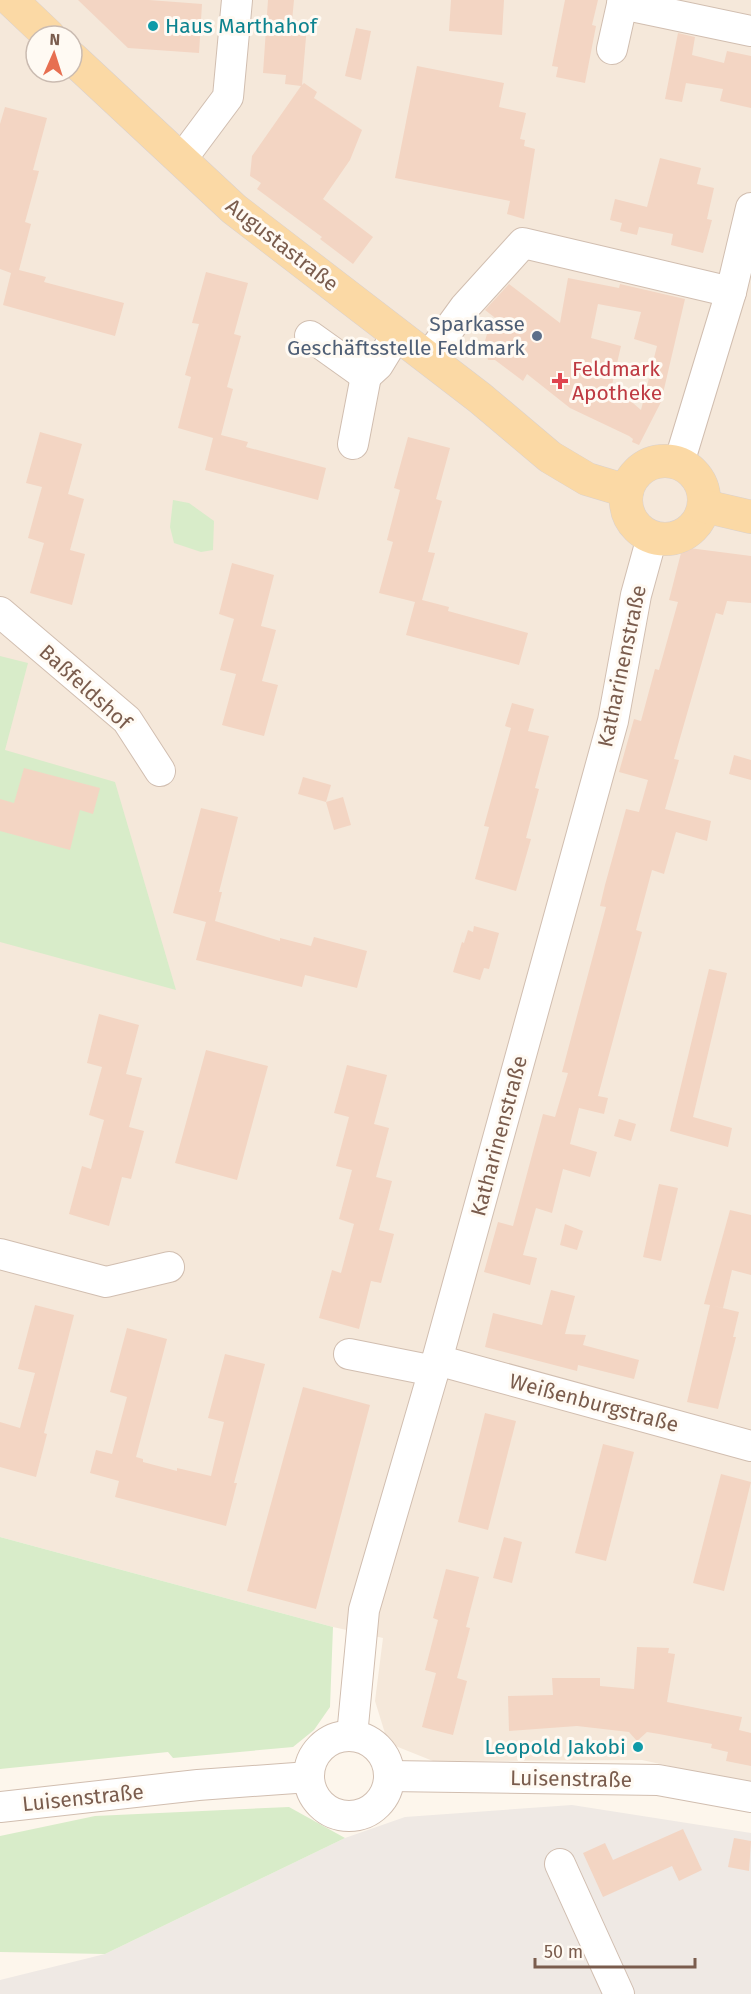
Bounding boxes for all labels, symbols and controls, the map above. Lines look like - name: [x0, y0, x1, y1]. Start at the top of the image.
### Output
- place label: Haus Marthahof: [165, 13, 319, 39]
- marker: Haus Marthahof: [146, 19, 160, 33]
- north arrow: [24, 24, 84, 84]
- text: N: [49, 30, 61, 49]
- street label: Augustastraße: [221, 193, 343, 297]
- place label: Sparkasse Geschäftsstelle Feldmark: [287, 311, 525, 361]
- marker: Sparkasse Geschäftsstelle Feldmark: [530, 329, 544, 343]
- place label: Feldmark Apotheke: [572, 356, 662, 406]
- marker: Feldmark Apotheke: [553, 374, 567, 388]
- street label: Katharinenstraße: [592, 583, 652, 749]
- street label: Baßfeldshof: [34, 639, 138, 736]
- street label: Katharinenstraße: [465, 1053, 533, 1219]
- street label: Weißenburgstraße: [507, 1368, 681, 1438]
- place label: Leopold Jakobi: [484, 1734, 626, 1760]
- marker: Leopold Jakobi: [631, 1740, 645, 1754]
- street label: Luisenstraße: [510, 1765, 632, 1793]
- street label: Luisenstraße: [21, 1779, 145, 1817]
- scale bar: [535, 1931, 696, 1969]
- text: 50 m: [544, 1941, 583, 1963]

